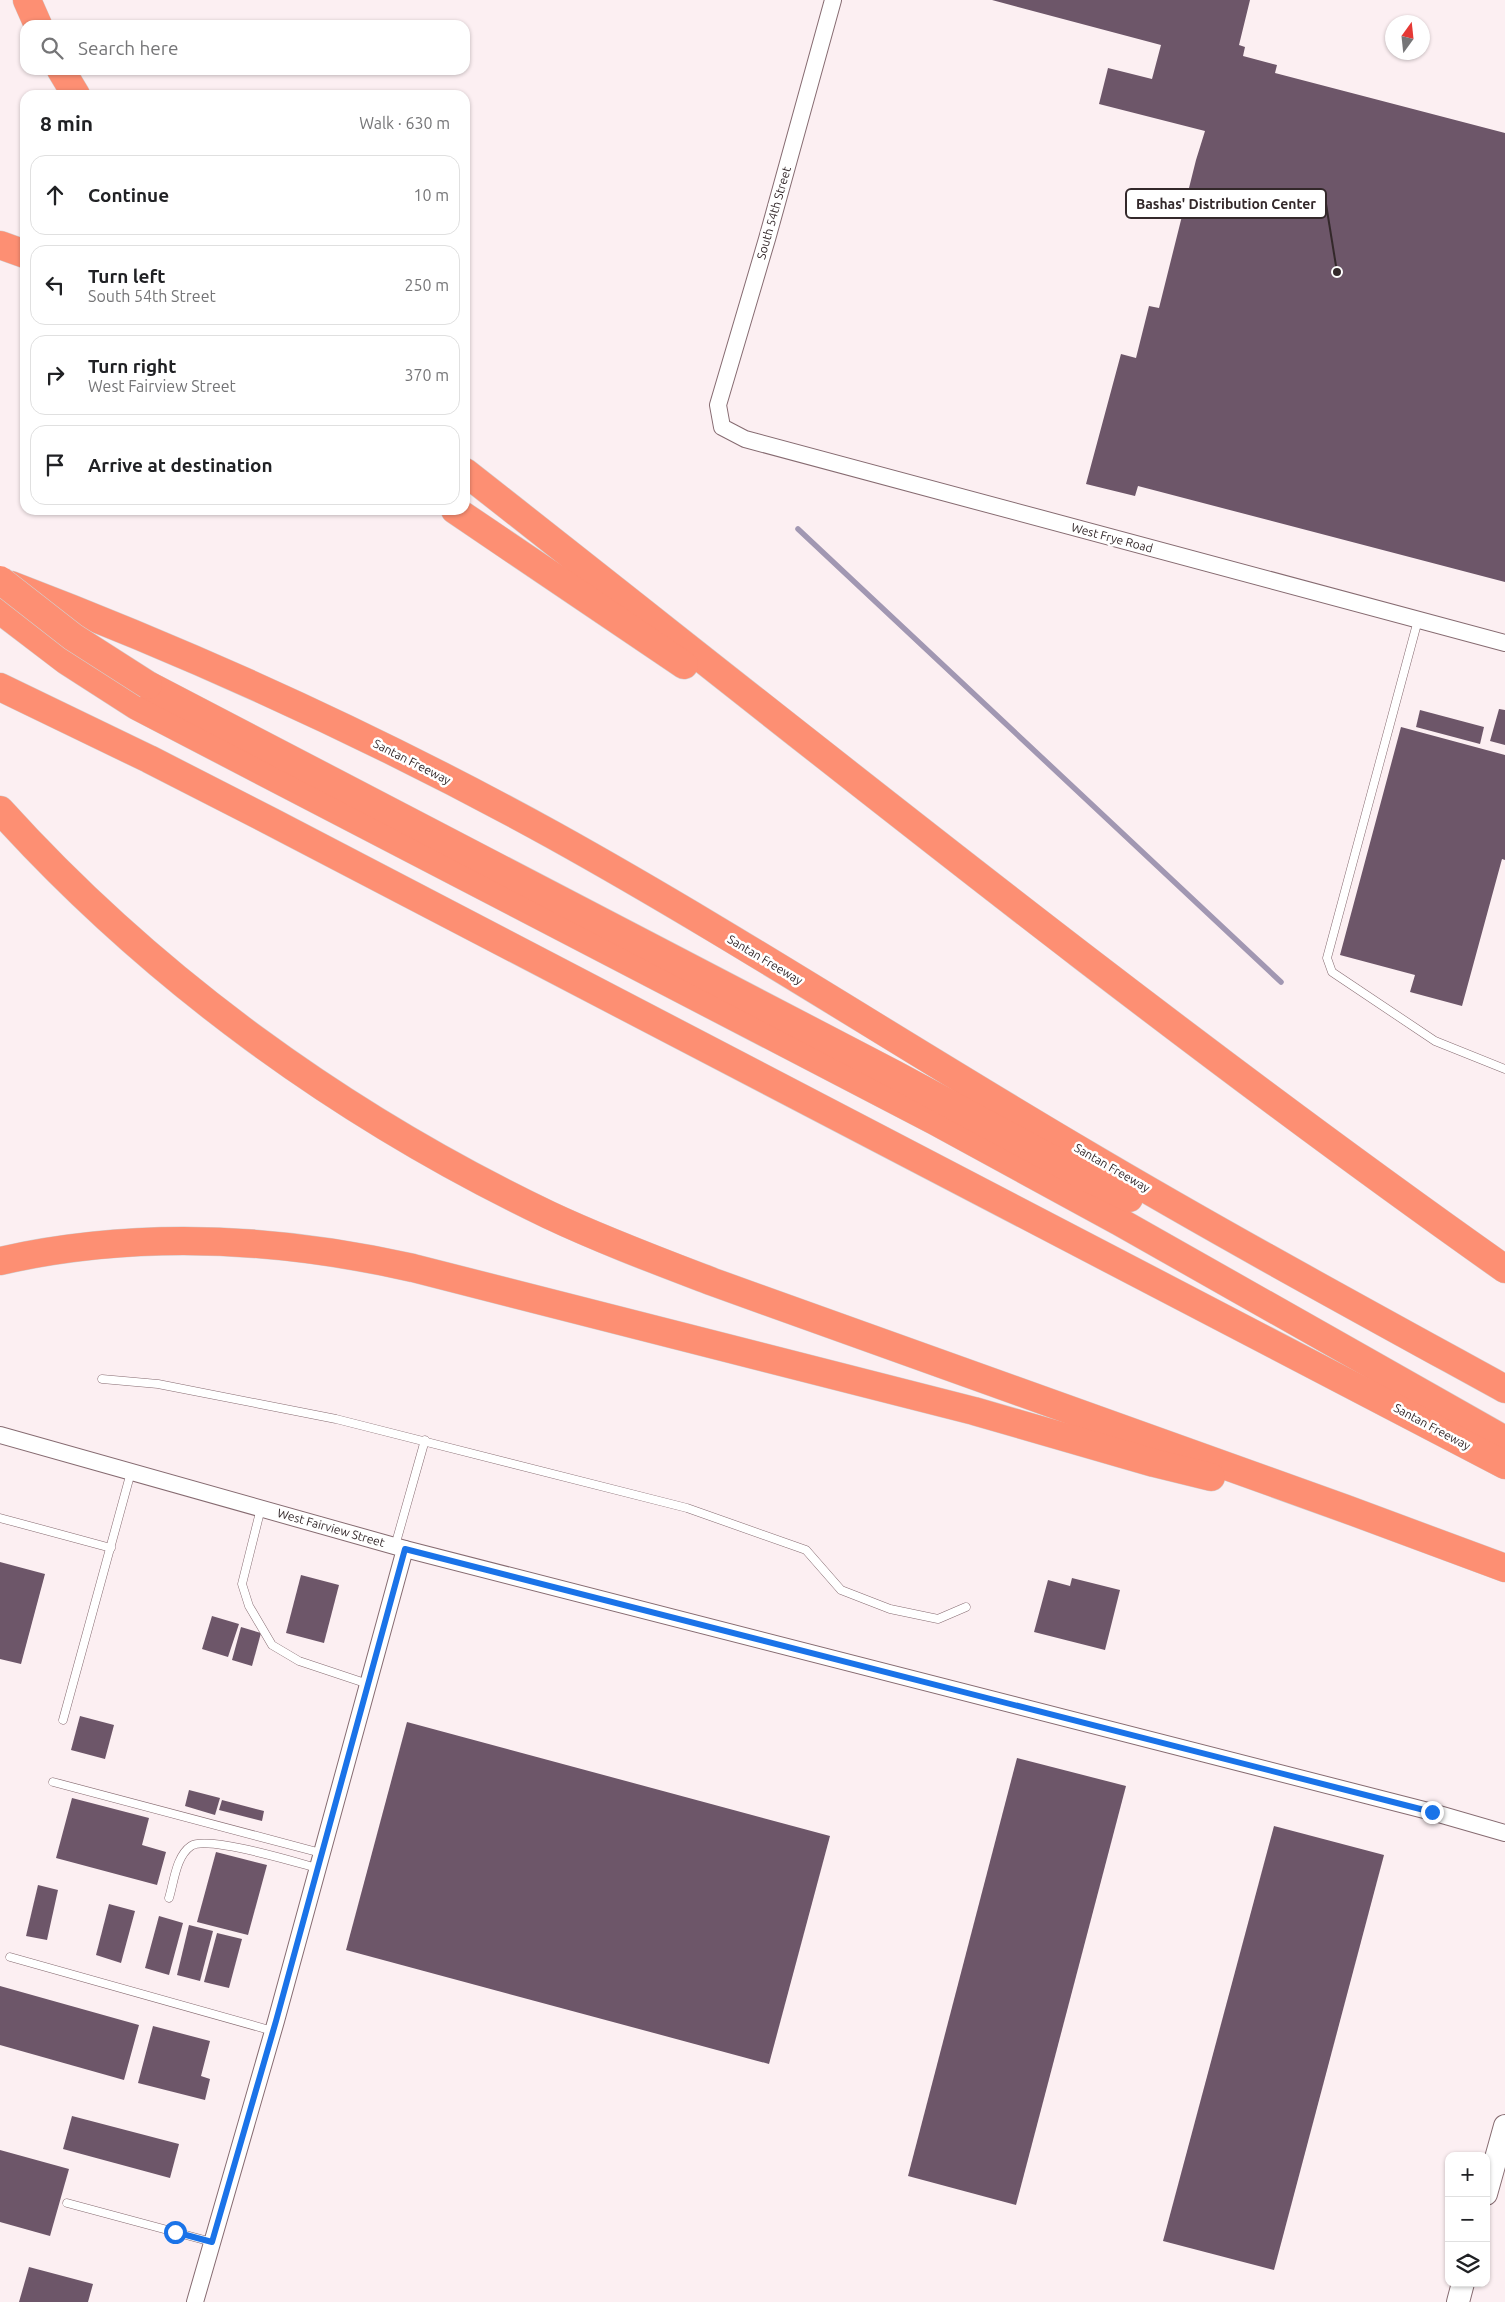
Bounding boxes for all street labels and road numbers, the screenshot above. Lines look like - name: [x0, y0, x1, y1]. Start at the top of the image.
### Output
- street label: South 54th Street: [754, 165, 793, 261]
- street label: West Frye Road: [1070, 520, 1154, 555]
- street label: Santan Freeway: [371, 736, 453, 787]
- street label: Santan Freeway: [726, 932, 805, 987]
- street label: Santan Freeway: [1072, 1141, 1152, 1195]
- street label: Santan Freeway: [1392, 1401, 1473, 1452]
- street label: West Fairview Street: [276, 1506, 387, 1549]

